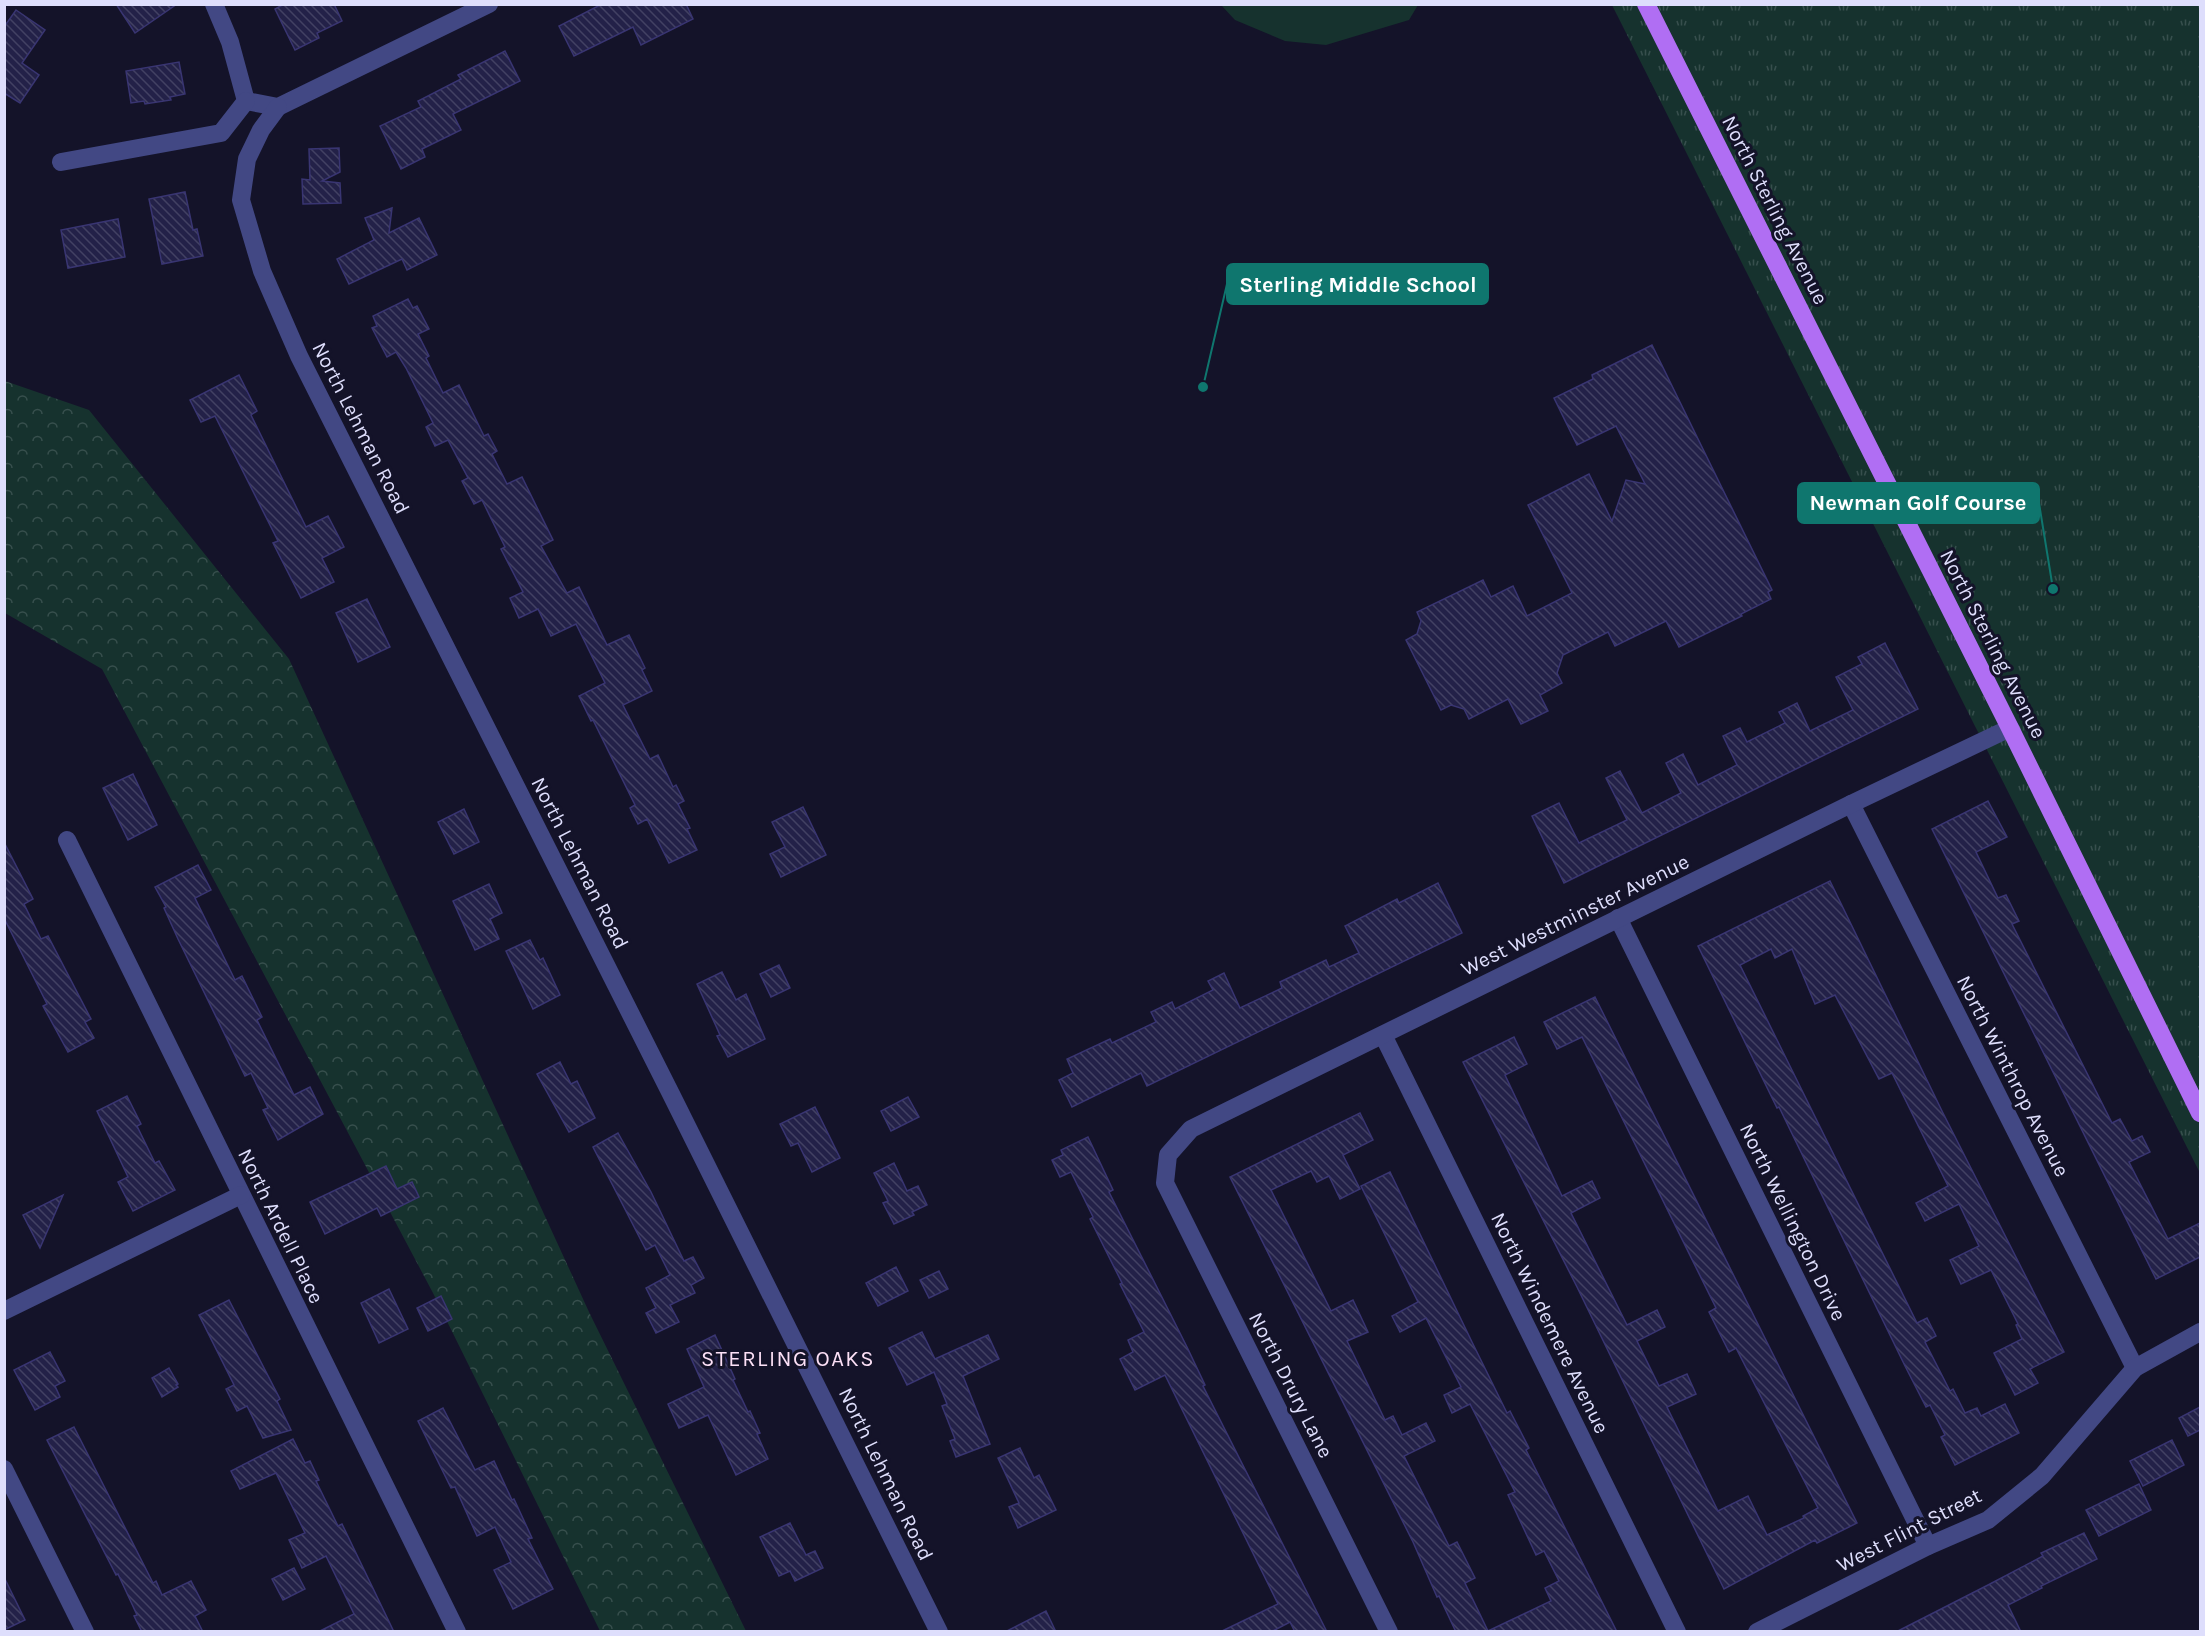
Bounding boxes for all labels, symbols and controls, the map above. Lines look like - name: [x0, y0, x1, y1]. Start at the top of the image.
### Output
- street label: North Sterling Avenue: [1717, 112, 1833, 308]
- callout: Sterling Middle School: [1227, 264, 1488, 304]
- text: Sterling Middle School: [1239, 272, 1477, 298]
- street label: North Lehman Road: [307, 338, 415, 518]
- callout: Newman Golf Course: [1798, 483, 2039, 523]
- text: Newman Golf Course: [1810, 490, 2026, 516]
- street label: North Sterling Avenue: [1935, 546, 2051, 742]
- street label: North Lehman Road: [526, 773, 634, 953]
- street label: West Westminster Avenue: [1457, 849, 1693, 981]
- street label: North Winthrop Avenue: [1952, 971, 2074, 1181]
- street label: North Wellington Drive: [1735, 1119, 1851, 1325]
- street label: North Ardell Place: [233, 1145, 329, 1307]
- street label: North Windemere Avenue: [1486, 1209, 1614, 1437]
- street label: North Drury Lane: [1244, 1308, 1338, 1462]
- district label: STERLING OAKS: [701, 1346, 875, 1372]
- street label: North Lehman Road: [834, 1384, 938, 1564]
- street label: West Flint Street: [1833, 1483, 1985, 1577]

